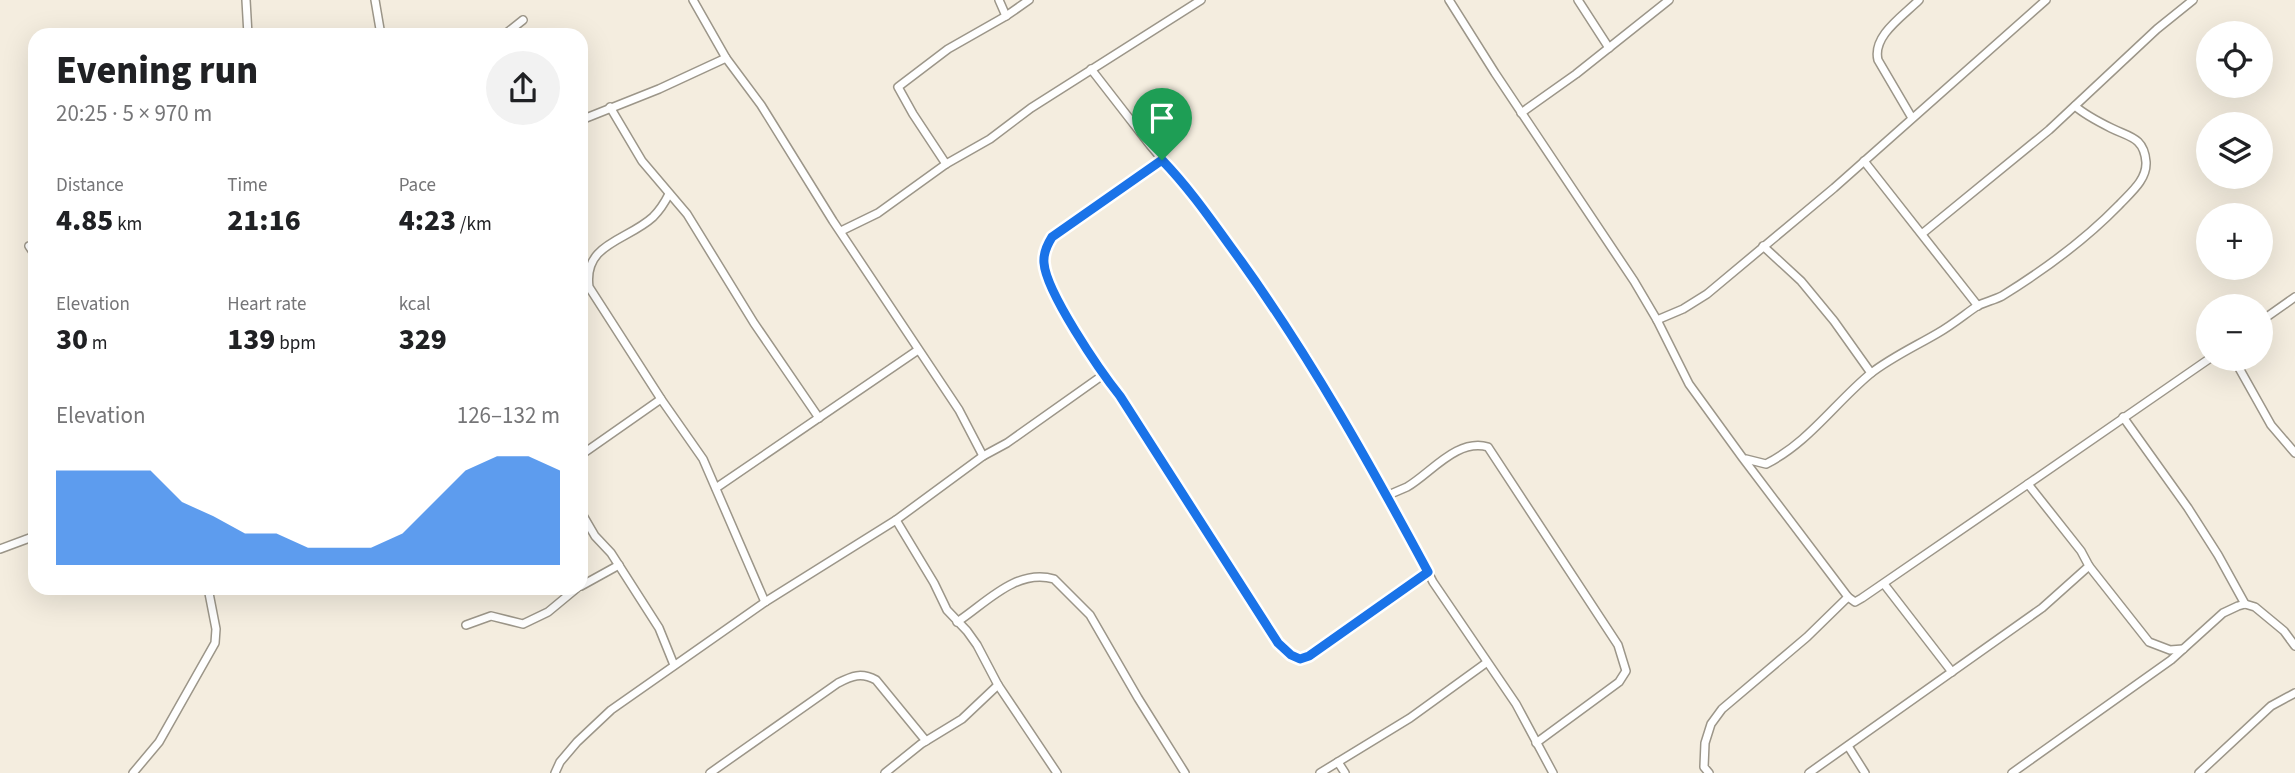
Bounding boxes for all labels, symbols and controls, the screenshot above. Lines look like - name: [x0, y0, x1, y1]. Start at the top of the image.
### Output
- map controls: [2196, 21, 2273, 371]
- button: locate: [2196, 21, 2273, 98]
- text: Evening run: [56, 44, 258, 98]
- button: share: [486, 51, 560, 125]
- pin: [1132, 88, 1192, 160]
- text: 20:25 · 5 × 970 m: [56, 97, 212, 130]
- icon: arrive: [1143, 99, 1181, 137]
- button: layers: [2196, 112, 2273, 189]
- text: Distance: [56, 172, 124, 199]
- text: Time: [227, 172, 267, 199]
- text: Pace: [399, 172, 436, 199]
- text: 4.85: [56, 199, 113, 242]
- text: 21:16: [227, 199, 301, 242]
- text: 4:23: [399, 199, 456, 242]
- button: +: [2196, 203, 2273, 280]
- text: km: [113, 211, 142, 238]
- text: /km: [456, 211, 492, 238]
- text: Elevation: [56, 291, 130, 318]
- text: Heart rate: [227, 291, 306, 318]
- text: kcal: [399, 291, 431, 318]
- button: −: [2196, 294, 2273, 371]
- text: 30: [56, 318, 88, 361]
- text: 139: [227, 318, 275, 361]
- text: 329: [399, 318, 447, 361]
- text: m: [88, 330, 108, 357]
- text: bpm: [275, 330, 316, 357]
- text: Elevation: [56, 399, 146, 432]
- text: 126–132 m: [457, 399, 560, 432]

